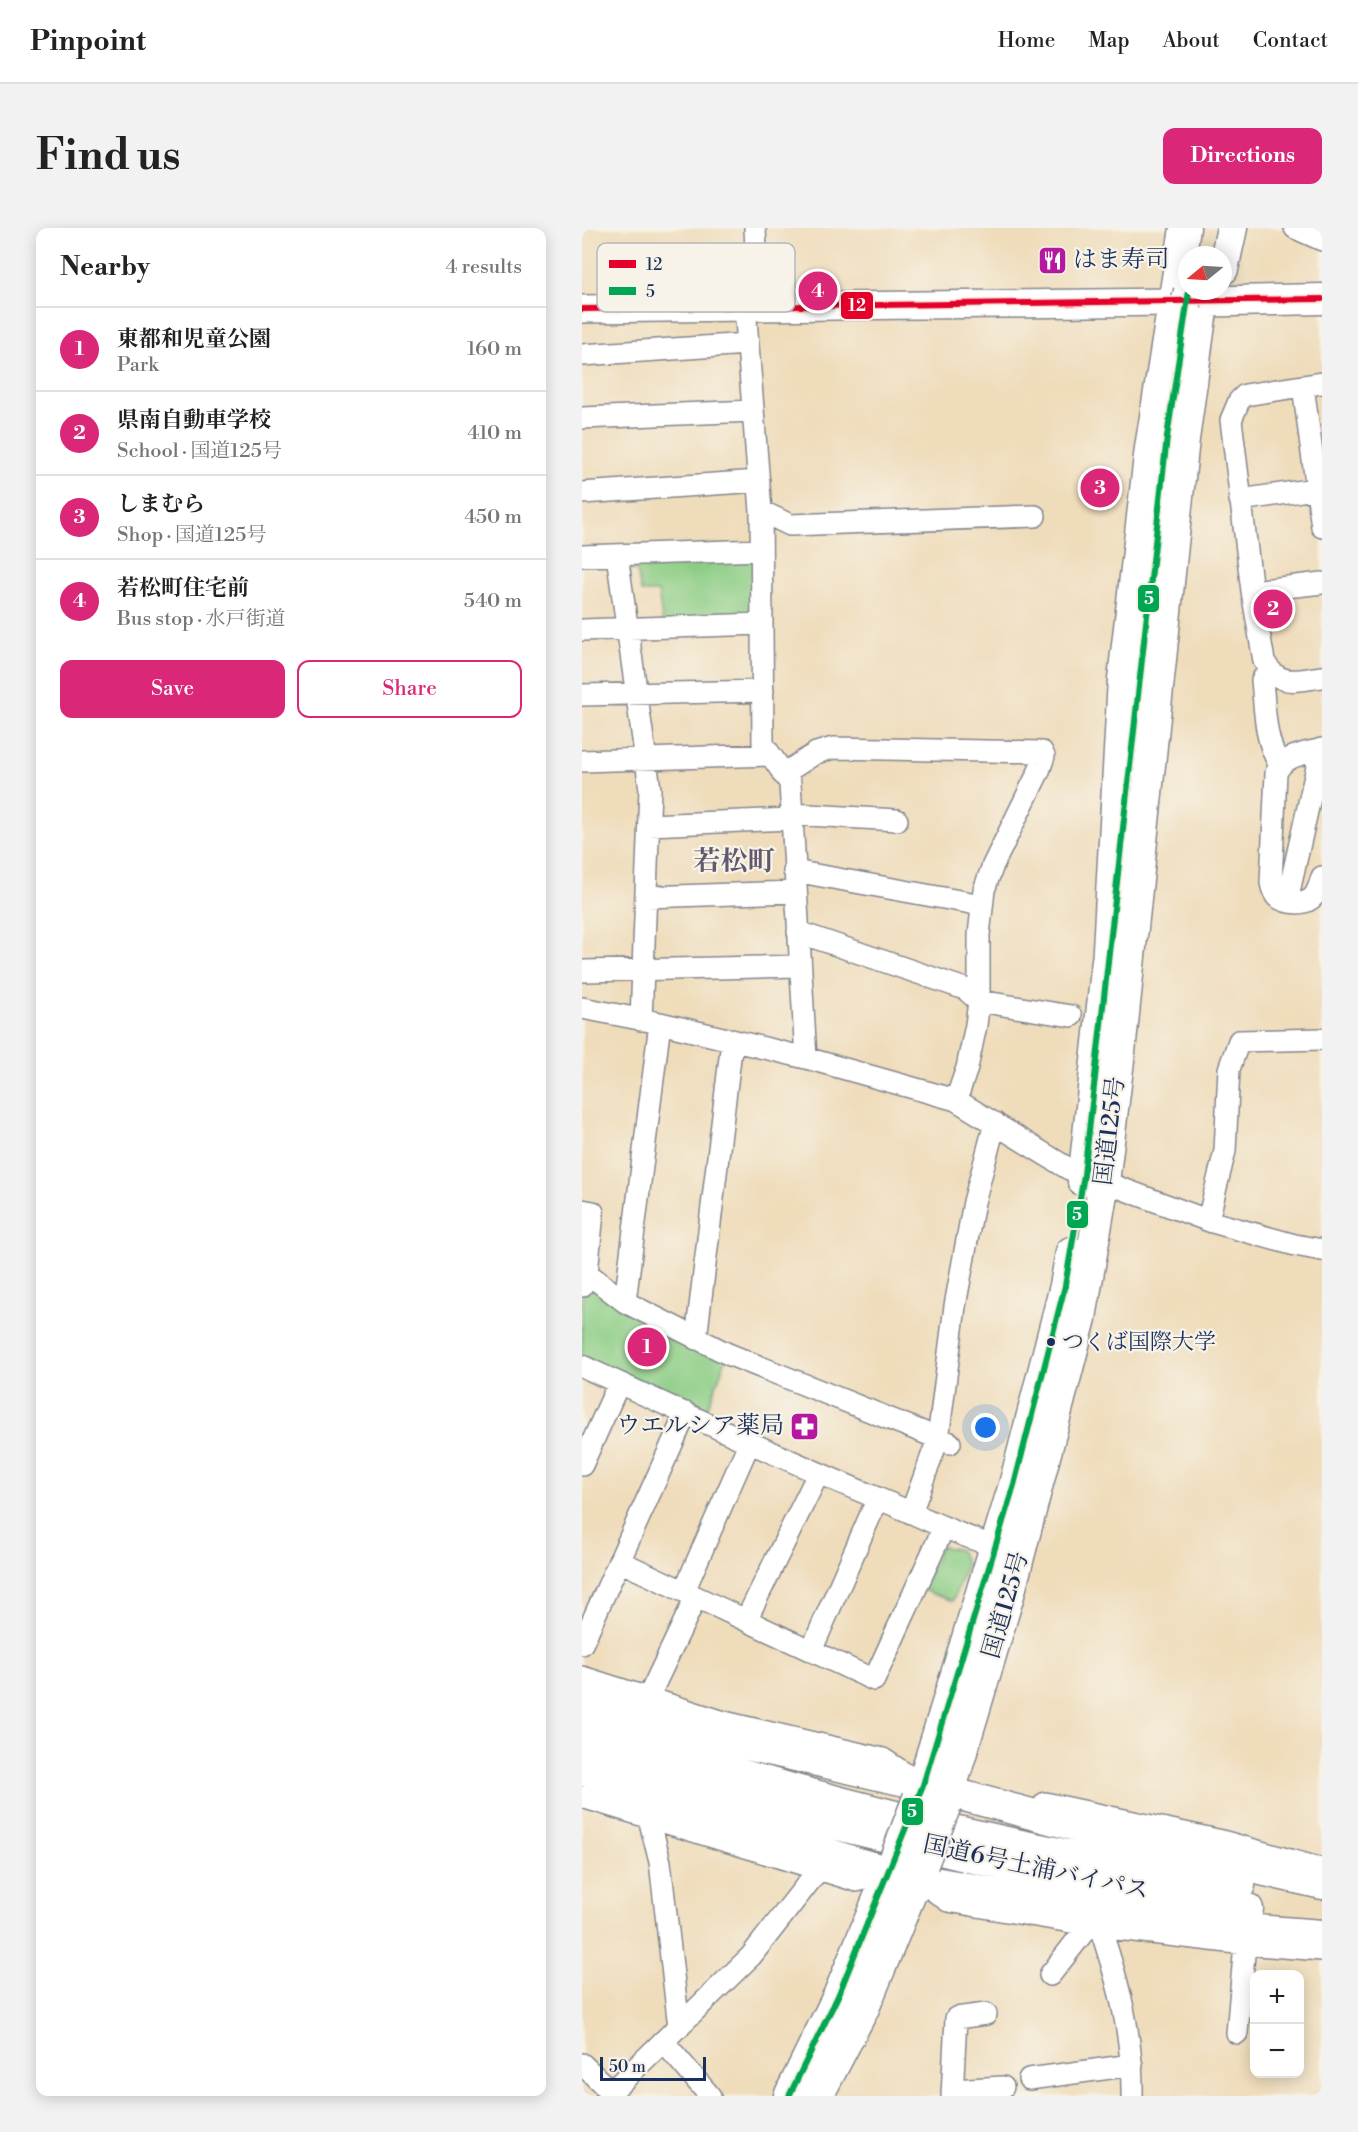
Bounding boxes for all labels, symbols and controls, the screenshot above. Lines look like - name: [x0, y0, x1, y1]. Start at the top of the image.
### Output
- text: Pinpoint: [30, 24, 146, 59]
- text: Home: [998, 28, 1055, 54]
- text: Map: [1088, 28, 1130, 54]
- text: About: [1163, 28, 1220, 54]
- text: Contact: [1253, 28, 1328, 54]
- button: Directions: [1163, 128, 1322, 184]
- text: Find us: [36, 130, 180, 183]
- legend: [597, 243, 795, 312]
- restaurant icon: はま寿司: [1036, 244, 1068, 276]
- place label: はま寿司: [1073, 245, 1169, 275]
- north arrow: [1178, 246, 1232, 300]
- text: Nearby: [60, 251, 150, 283]
- text: 4 results: [445, 255, 522, 280]
- text: 12: [646, 255, 662, 275]
- pin: 4: [798, 268, 838, 314]
- text: 5: [646, 282, 655, 302]
- line badge: 12: [840, 291, 874, 320]
- text: 12: [848, 296, 866, 316]
- text: 東都和児童公園: [117, 326, 271, 353]
- text: 1: [75, 337, 84, 362]
- text: 160 m: [467, 337, 522, 362]
- text: Park: [117, 353, 159, 378]
- text: 県南自動車学校: [117, 407, 271, 434]
- text: 2: [73, 421, 86, 446]
- text: 410 m: [467, 421, 522, 446]
- text: School · 国道125号: [117, 439, 282, 464]
- pin: 3: [1080, 466, 1120, 510]
- text: しまむら: [117, 491, 205, 518]
- text: 3: [73, 505, 86, 530]
- text: 450 m: [464, 505, 522, 530]
- text: Shop · 国道125号: [117, 523, 266, 548]
- text: 若松町住宅前: [117, 575, 249, 602]
- line badge: 5: [1137, 584, 1160, 613]
- pin: 2: [1254, 586, 1292, 632]
- text: 4: [73, 589, 86, 614]
- text: 540 m: [464, 589, 522, 614]
- text: 5: [1144, 589, 1154, 609]
- text: Bus stop · 水戸街道: [117, 607, 285, 632]
- button: Save: [60, 660, 285, 718]
- button: Share: [297, 660, 522, 718]
- district label: 若松町: [694, 845, 775, 879]
- street label: 国道125号: [1088, 1075, 1132, 1187]
- line badge: 5: [1066, 1200, 1089, 1229]
- text: 5: [1072, 1205, 1082, 1225]
- pin: 1: [628, 1324, 666, 1370]
- place label: つくば国際大学: [1062, 1329, 1216, 1356]
- marker: つくば国際大学: [1045, 1336, 1057, 1348]
- pharmacy icon: ウエルシア薬局: [789, 1410, 821, 1442]
- place label: ウエルシア薬局: [617, 1411, 784, 1441]
- your location: [971, 1413, 1000, 1442]
- street label: 国道125号: [976, 1548, 1036, 1662]
- line badge: 5: [901, 1797, 924, 1826]
- text: 5: [907, 1802, 917, 1822]
- street label: 国道6号土浦バイパス: [920, 1829, 1152, 1907]
- map controls: [1250, 1970, 1304, 2078]
- button: +: [1250, 1970, 1304, 2024]
- button: −: [1250, 2024, 1304, 2078]
- scale bar: [600, 2054, 706, 2082]
- text: 50 m: [609, 2057, 646, 2077]

